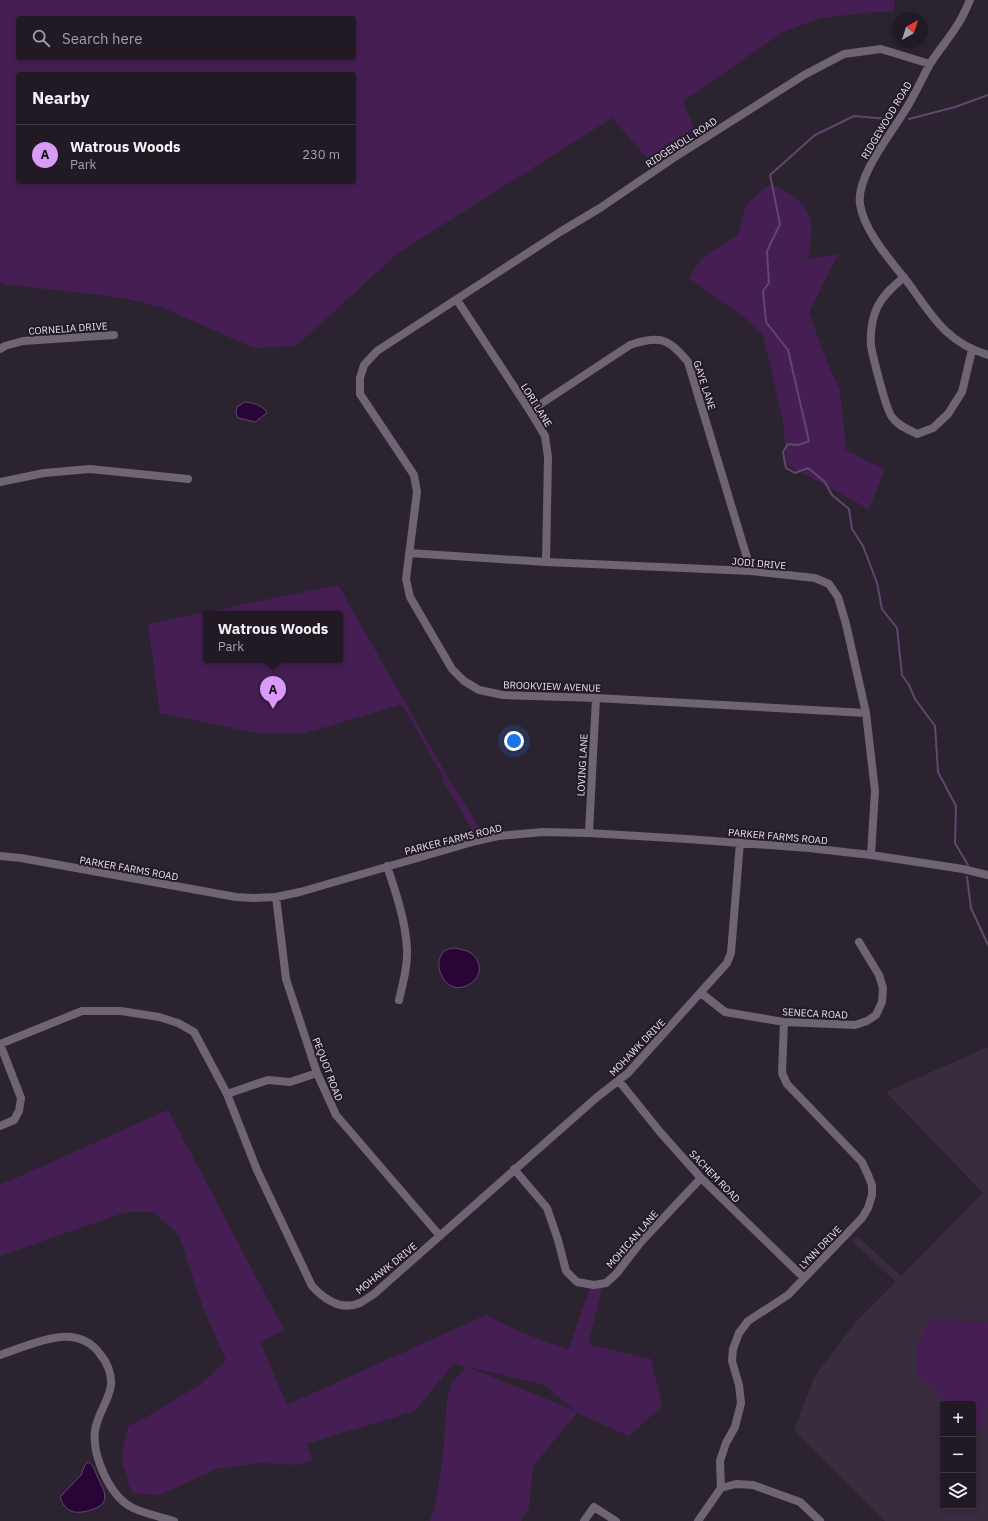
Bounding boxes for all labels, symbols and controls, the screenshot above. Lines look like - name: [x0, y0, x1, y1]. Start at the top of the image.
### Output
- north arrow: [892, 12, 928, 48]
- search box: [16, 16, 356, 60]
- icon: search: [30, 27, 52, 49]
- text: Search here: [62, 29, 142, 48]
- street label: RIDGEWOOD ROAD: [858, 79, 915, 161]
- text: Nearby: [32, 87, 90, 109]
- street label: RIDGENOLL ROAD: [643, 114, 720, 170]
- text: Watrous Woods: [70, 137, 181, 156]
- text: A: [41, 146, 49, 163]
- text: 230 m: [302, 146, 340, 163]
- text: Park: [70, 156, 96, 173]
- street label: CORNELIA DRIVE: [28, 319, 108, 338]
- street label: GAYE LANE: [690, 359, 719, 412]
- street label: LORI LANE: [518, 381, 555, 430]
- street label: JODI DRIVE: [731, 555, 787, 572]
- popup: [203, 611, 343, 663]
- text: Watrous Woods: [218, 619, 328, 638]
- text: Park: [218, 638, 244, 655]
- pin: A: [260, 676, 286, 709]
- street label: BROOKVIEW AVENUE: [503, 678, 601, 695]
- your location: [504, 731, 524, 751]
- street label: LOVING LANE: [574, 733, 591, 797]
- street label: PARKER FARMS ROAD: [403, 821, 503, 858]
- street label: PARKER FARMS ROAD: [728, 826, 829, 847]
- street label: PARKER FARMS ROAD: [79, 853, 180, 884]
- street label: SENECA ROAD: [782, 1005, 848, 1022]
- street label: MOHAWK DRIVE: [607, 1016, 668, 1079]
- street label: PEQUOT ROAD: [309, 1036, 346, 1103]
- street label: SACHEM ROAD: [686, 1147, 743, 1206]
- street label: MOHICAN LANE: [604, 1207, 661, 1271]
- street label: LYNN DRIVE: [796, 1223, 845, 1272]
- street label: MOHAWK DRIVE: [353, 1240, 420, 1297]
- map controls: [940, 1401, 976, 1509]
- button: +: [940, 1401, 976, 1437]
- button: −: [940, 1437, 976, 1473]
- button: layers: [940, 1473, 976, 1509]

